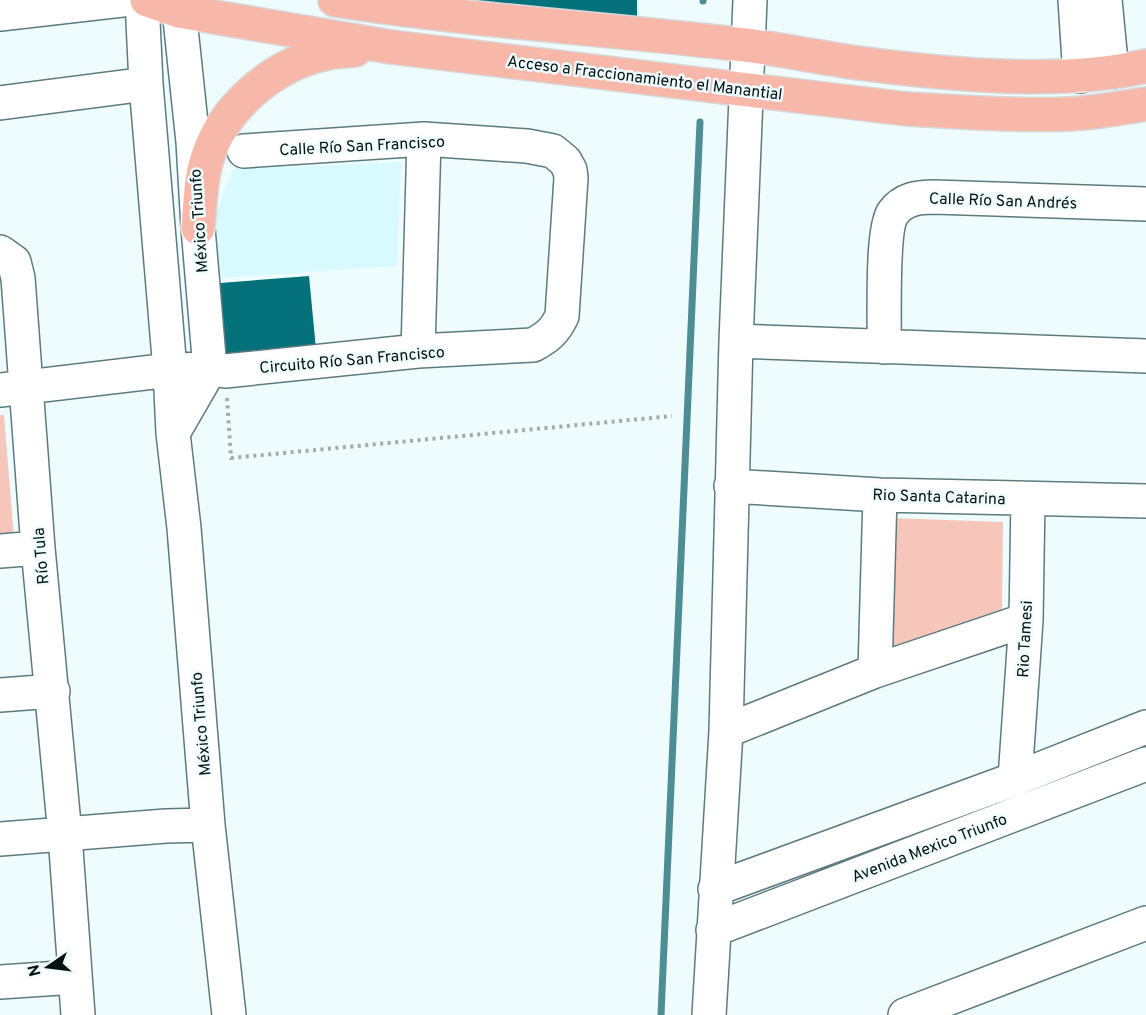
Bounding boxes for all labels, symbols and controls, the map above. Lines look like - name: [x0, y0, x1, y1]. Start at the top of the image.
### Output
- street label: Acceso a Fraccionamiento el Manantial: [506, 52, 783, 106]
- street label: Calle Río San Francisco: [279, 133, 446, 161]
- street label: México Triunfo: [186, 168, 214, 274]
- street label: Calle Río San Andrés: [928, 189, 1077, 215]
- street label: Circuito Río San Francisco: [259, 343, 446, 379]
- street label: Rio Santa Catarina: [872, 486, 1006, 510]
- street label: Río Tula: [30, 527, 54, 585]
- street label: Rio Tamesi: [1014, 600, 1038, 678]
- street label: México Triunfo: [187, 671, 216, 777]
- street label: Avenida Mexico Triunfo: [849, 810, 1010, 888]
- north arrow: [18, 937, 78, 997]
- text: N: [24, 962, 46, 978]

